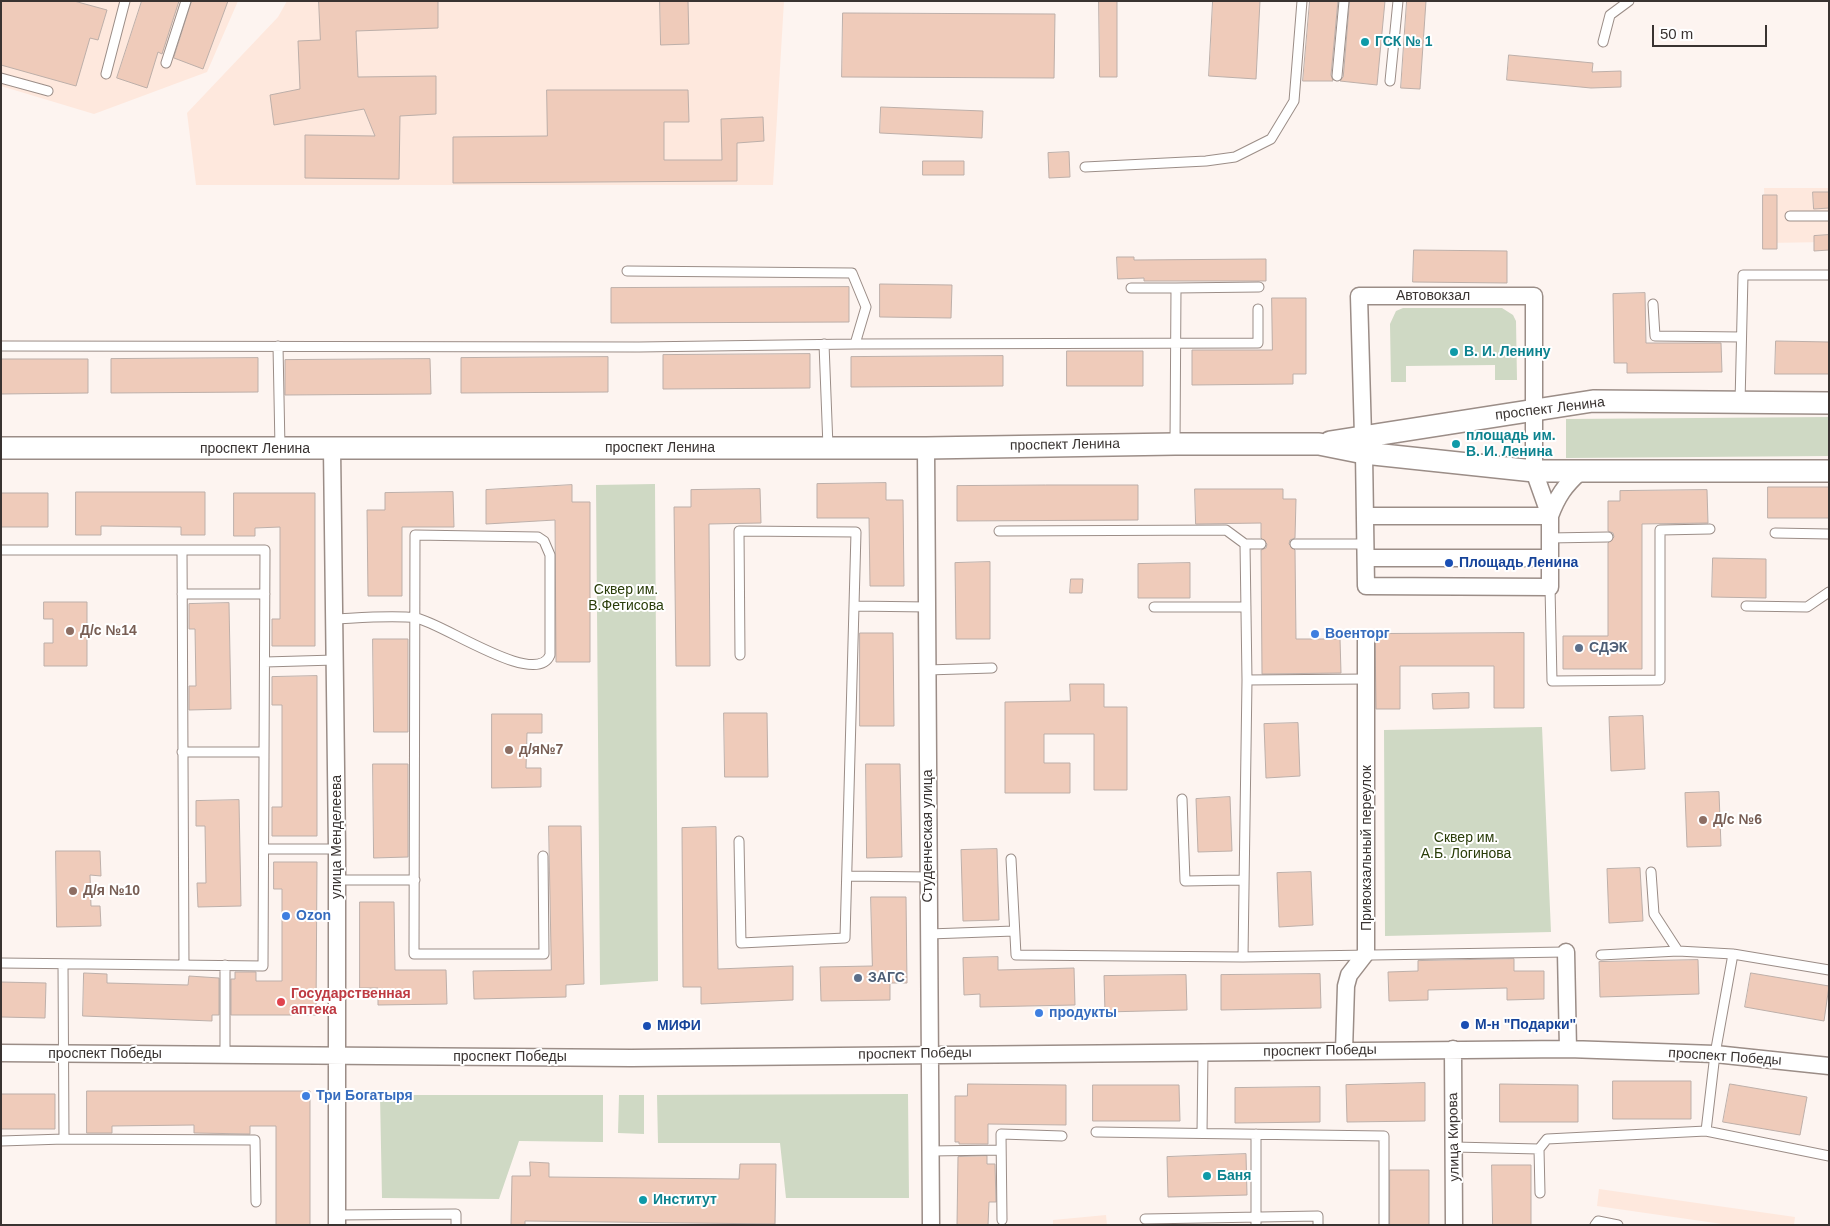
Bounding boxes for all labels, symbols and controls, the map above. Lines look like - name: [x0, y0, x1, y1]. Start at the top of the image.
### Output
- scale bar: [1655, 15, 1770, 47]
- text: 50 m: [1660, 25, 1693, 42]
- place label: ГСК № 1: [1375, 34, 1433, 50]
- marker: ГСК № 1: [1359, 36, 1371, 48]
- street label: Автовокзал: [1396, 288, 1470, 304]
- place label: В. И. Ленину: [1464, 344, 1551, 360]
- marker: В. И. Ленину: [1448, 346, 1460, 358]
- street label: проспект Ленина: [1494, 394, 1606, 424]
- place label: площадь им. В. И. Ленина: [1466, 428, 1556, 461]
- street label: проспект Ленина: [1010, 436, 1120, 454]
- marker: площадь им. В. И. Ленина: [1450, 438, 1462, 450]
- street label: проспект Ленина: [605, 440, 715, 456]
- street label: проспект Ленина: [200, 441, 310, 457]
- place label: Площадь Ленина: [1459, 555, 1578, 571]
- marker: Площадь Ленина: [1443, 557, 1455, 569]
- park label: Сквер им. В.Фетисова: [588, 582, 664, 614]
- place label: Д/с №14: [80, 623, 137, 639]
- marker: Д/с №14: [64, 625, 76, 637]
- place label: Военторг: [1325, 626, 1390, 642]
- marker: Военторг: [1309, 628, 1321, 640]
- place label: СДЭК: [1589, 640, 1627, 656]
- marker: СДЭК: [1573, 642, 1585, 654]
- place label: д/я№7: [519, 742, 563, 758]
- marker: д/я№7: [503, 744, 515, 756]
- street label: Привокзальный переулок: [1359, 765, 1375, 931]
- street label: Студенческая улица: [920, 769, 936, 903]
- street label: улица Менделеева: [329, 775, 345, 899]
- place label: Д/с №6: [1713, 812, 1762, 828]
- marker: Д/с №6: [1697, 814, 1709, 826]
- park label: Сквер им. А.Б. Логинова: [1421, 830, 1511, 862]
- place label: Д/я №10: [83, 883, 140, 899]
- marker: Д/я №10: [67, 885, 79, 897]
- place label: Ozon: [296, 908, 331, 924]
- marker: Ozon: [280, 910, 292, 922]
- place label: ЗАГС: [868, 970, 905, 986]
- marker: ЗАГС: [852, 972, 864, 984]
- place label: Государственная аптека: [291, 986, 411, 1019]
- marker: Государственная аптека: [275, 996, 287, 1008]
- place label: продукты: [1049, 1005, 1117, 1021]
- marker: продукты: [1033, 1007, 1045, 1019]
- place label: М-н "Подарки": [1475, 1017, 1576, 1033]
- place label: МИФИ: [657, 1018, 701, 1034]
- marker: М-н "Подарки": [1459, 1019, 1471, 1031]
- marker: МИФИ: [641, 1020, 653, 1032]
- street label: проспект Победы: [1263, 1042, 1377, 1060]
- street label: проспект Победы: [858, 1045, 972, 1063]
- street label: проспект Победы: [1668, 1045, 1782, 1069]
- street label: проспект Победы: [48, 1046, 162, 1062]
- street label: проспект Победы: [453, 1049, 567, 1065]
- place label: Три Богатыря: [316, 1088, 413, 1104]
- marker: Три Богатыря: [300, 1090, 312, 1102]
- street label: улица Кирова: [1445, 1092, 1463, 1182]
- place label: Баня: [1217, 1168, 1251, 1184]
- marker: Баня: [1201, 1170, 1213, 1182]
- place label: Институт: [653, 1192, 717, 1208]
- marker: Институт: [637, 1194, 649, 1206]

